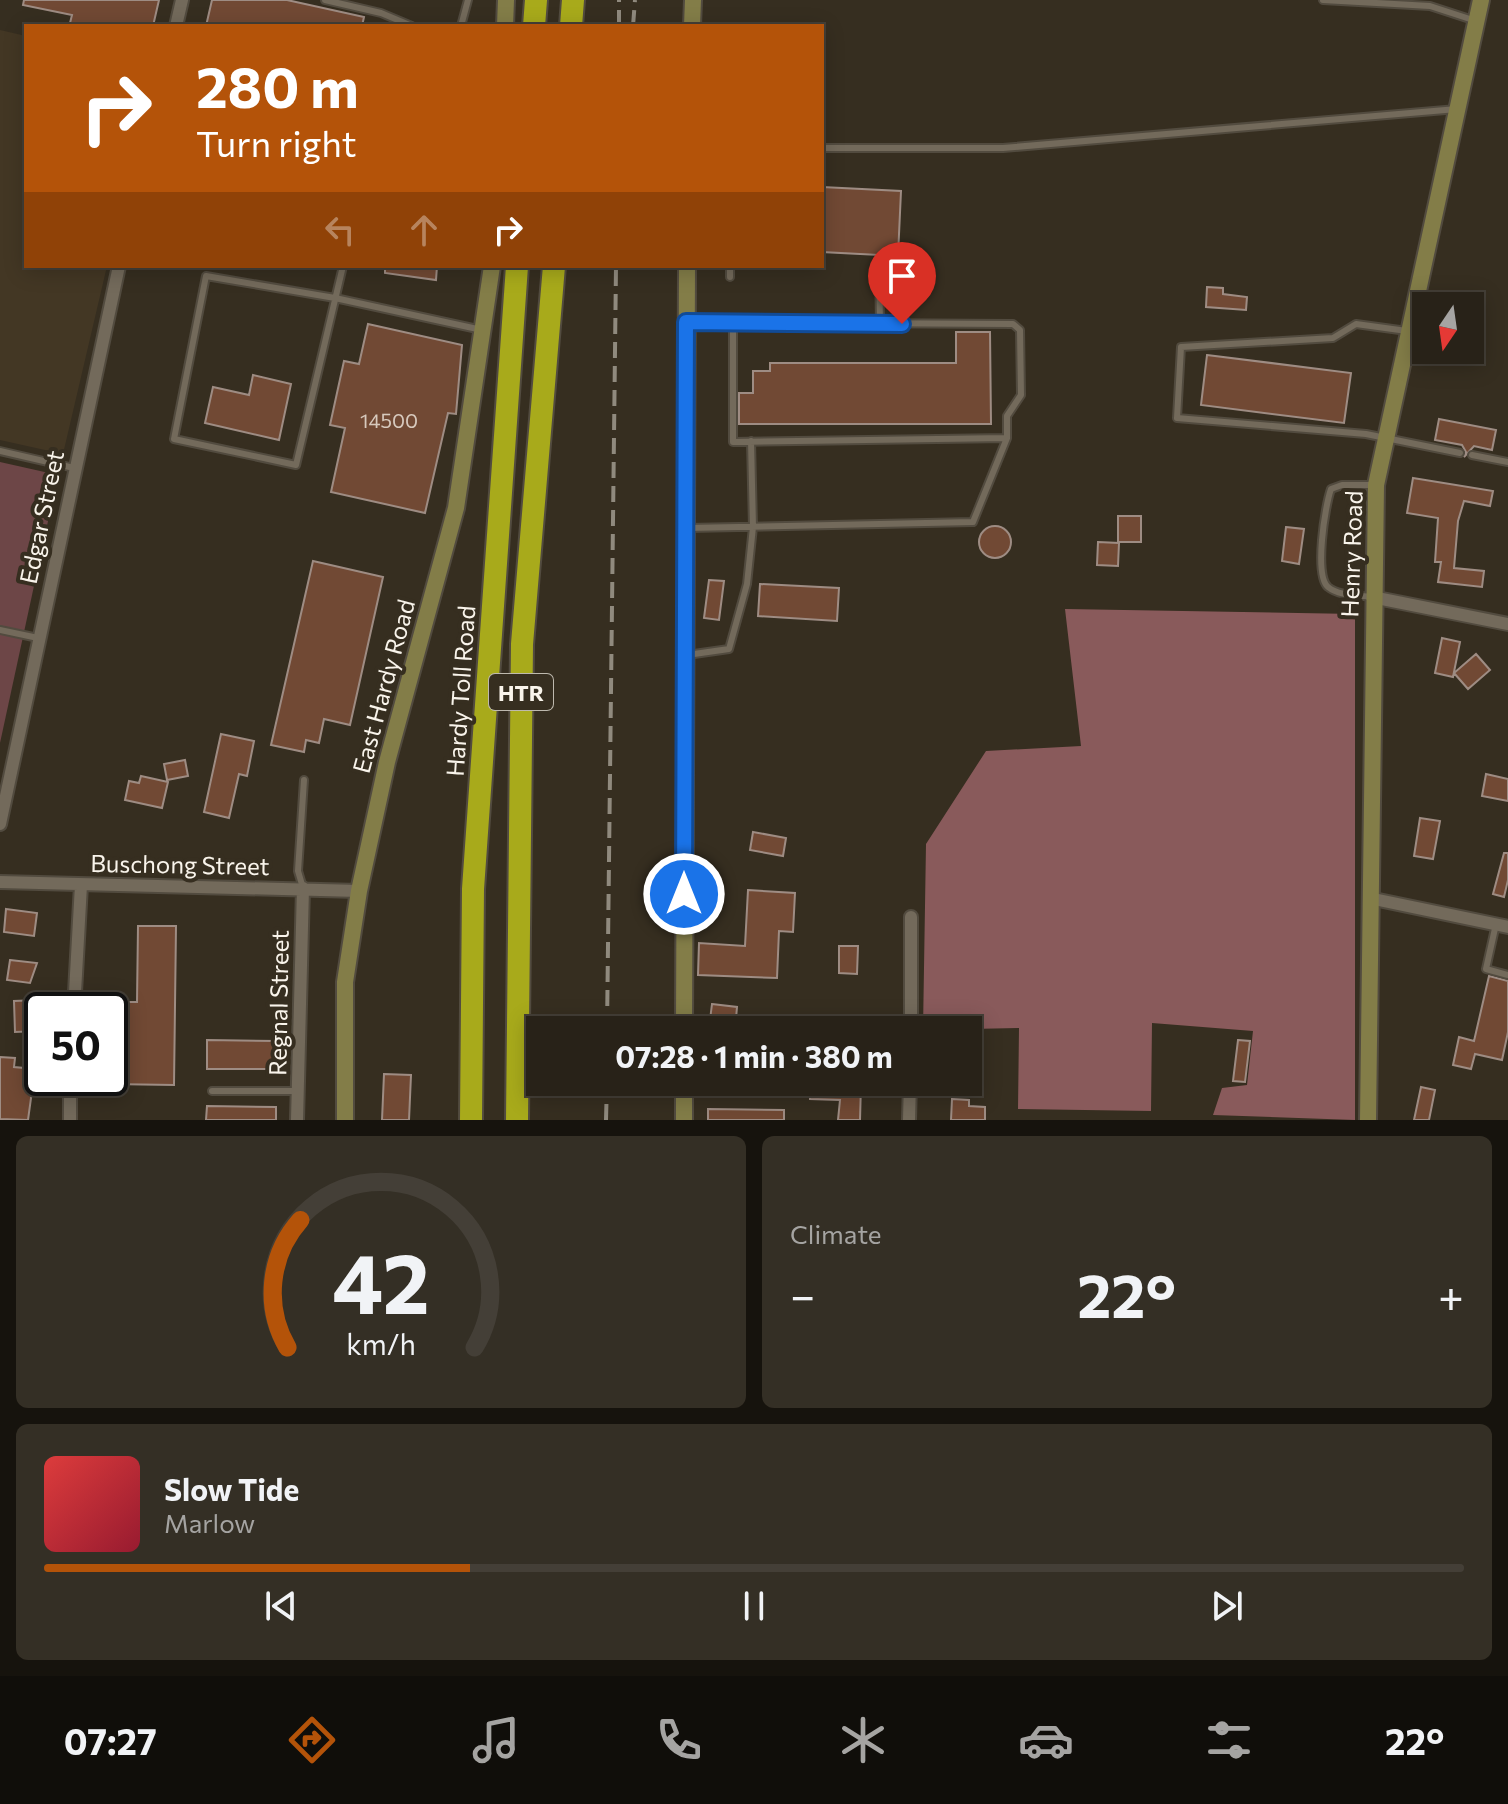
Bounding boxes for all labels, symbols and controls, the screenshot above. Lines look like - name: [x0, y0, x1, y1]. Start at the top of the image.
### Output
- text: 280 m: [196, 51, 359, 120]
- icon: right: [64, 56, 168, 160]
- text: Turn right: [196, 120, 357, 164]
- icon: left: [318, 208, 362, 252]
- icon: ahead: [402, 208, 446, 252]
- icon: right: [486, 208, 530, 252]
- pin: [868, 242, 936, 324]
- icon: arrive: [880, 254, 924, 298]
- north arrow: [1412, 292, 1484, 364]
- map controls: [1412, 292, 1484, 364]
- house number: 14500: [360, 408, 418, 432]
- street label: Edgar Street: [13, 448, 69, 586]
- street label: Henry Road: [1334, 490, 1368, 618]
- street label: East Hardy Road: [346, 596, 420, 776]
- street label: Hardy Toll Road: [440, 605, 480, 777]
- road number: HTR: [489, 674, 553, 710]
- street label: Buschong Street: [90, 848, 270, 880]
- position arrow: [642, 852, 726, 936]
- street label: Regnal Street: [262, 930, 294, 1076]
- speed limit sign: 50: [24, 992, 128, 1096]
- text: 07:28 · 1 min · 380 m: [615, 1037, 893, 1074]
- text: Climate: [790, 1218, 882, 1249]
- text: 42: [332, 1229, 430, 1331]
- text: 22°: [1077, 1257, 1176, 1330]
- text: −: [790, 1267, 815, 1321]
- text: +: [1438, 1267, 1464, 1321]
- text: km/h: [346, 1326, 416, 1361]
- text: Slow Tide: [164, 1470, 299, 1507]
- text: Marlow: [164, 1507, 255, 1538]
- icon: previous: [259, 1584, 303, 1628]
- icon: pause: [732, 1584, 776, 1628]
- icon: next: [1205, 1584, 1249, 1628]
- icon: directions: [284, 1712, 340, 1768]
- icon: music: [468, 1712, 524, 1768]
- icon: phone: [651, 1712, 707, 1768]
- icon: climate: [835, 1712, 891, 1768]
- icon: car: [1018, 1712, 1074, 1768]
- icon: filters: [1201, 1712, 1257, 1768]
- text: 07:27: [64, 1718, 157, 1762]
- text: 22°: [1385, 1718, 1444, 1762]

